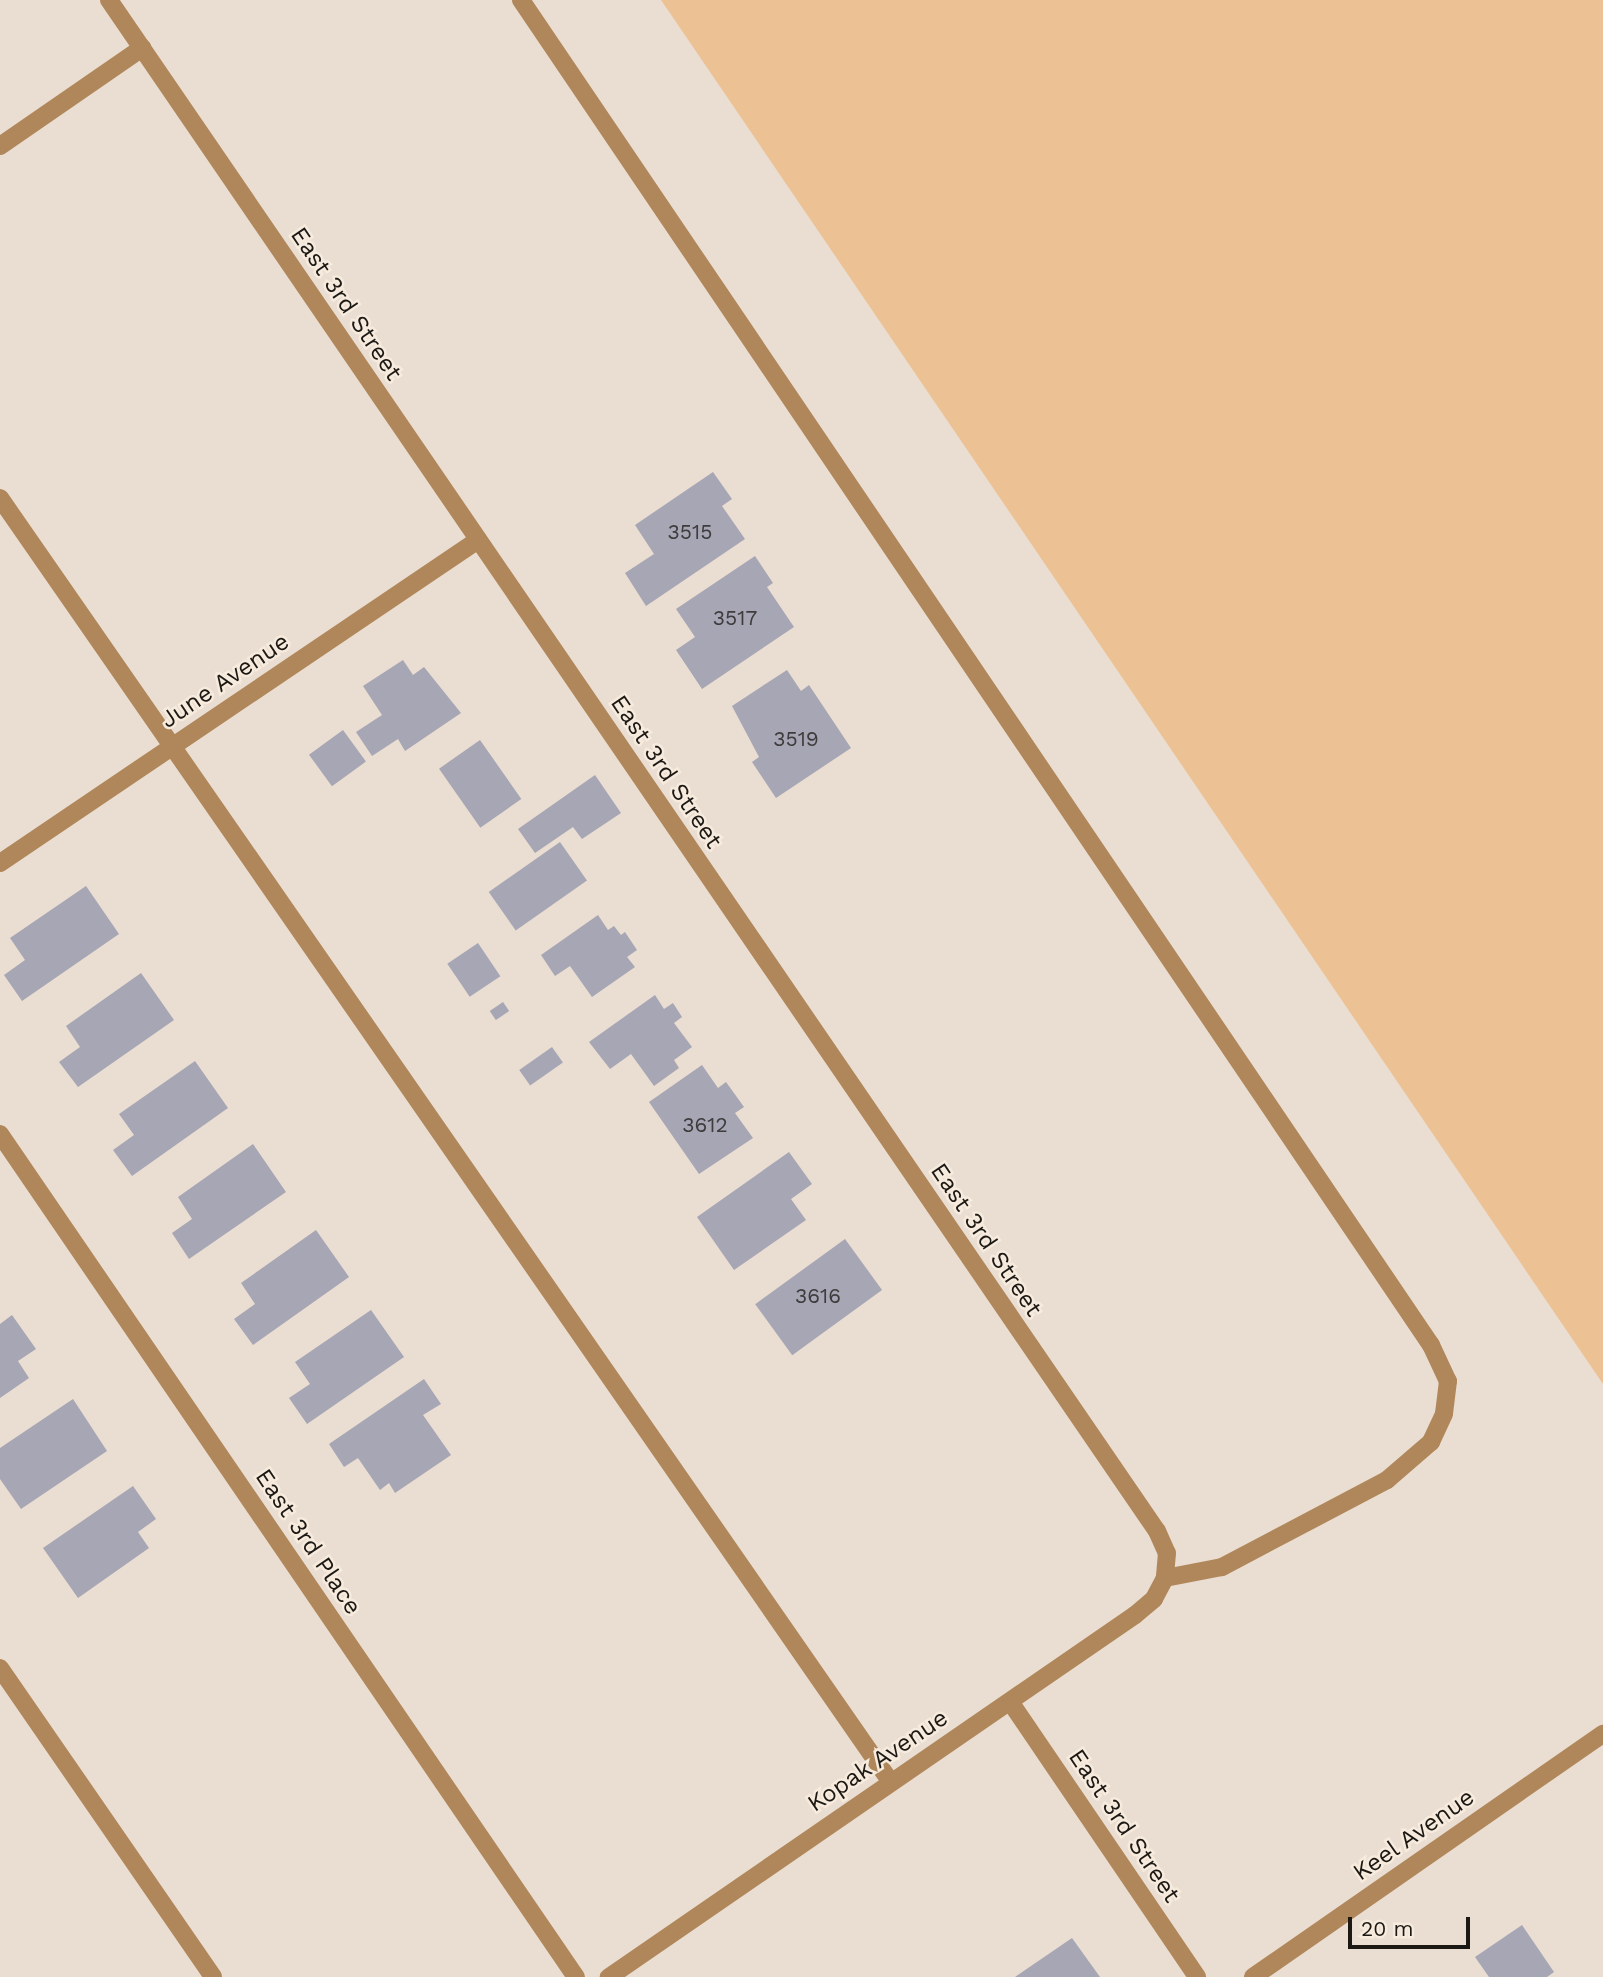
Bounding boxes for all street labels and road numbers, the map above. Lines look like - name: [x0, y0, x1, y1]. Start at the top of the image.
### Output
- street label: East 3rd Street: [284, 222, 408, 386]
- street label: June Avenue: [155, 627, 295, 735]
- street label: East 3rd Street: [604, 690, 728, 854]
- street label: East 3rd Street: [924, 1158, 1048, 1322]
- street label: East 3rd Place: [249, 1464, 367, 1620]
- street label: Kopak Avenue: [802, 1703, 954, 1819]
- street label: East 3rd Street: [1062, 1744, 1186, 1908]
- street label: Keel Avenue: [1347, 1782, 1481, 1888]

